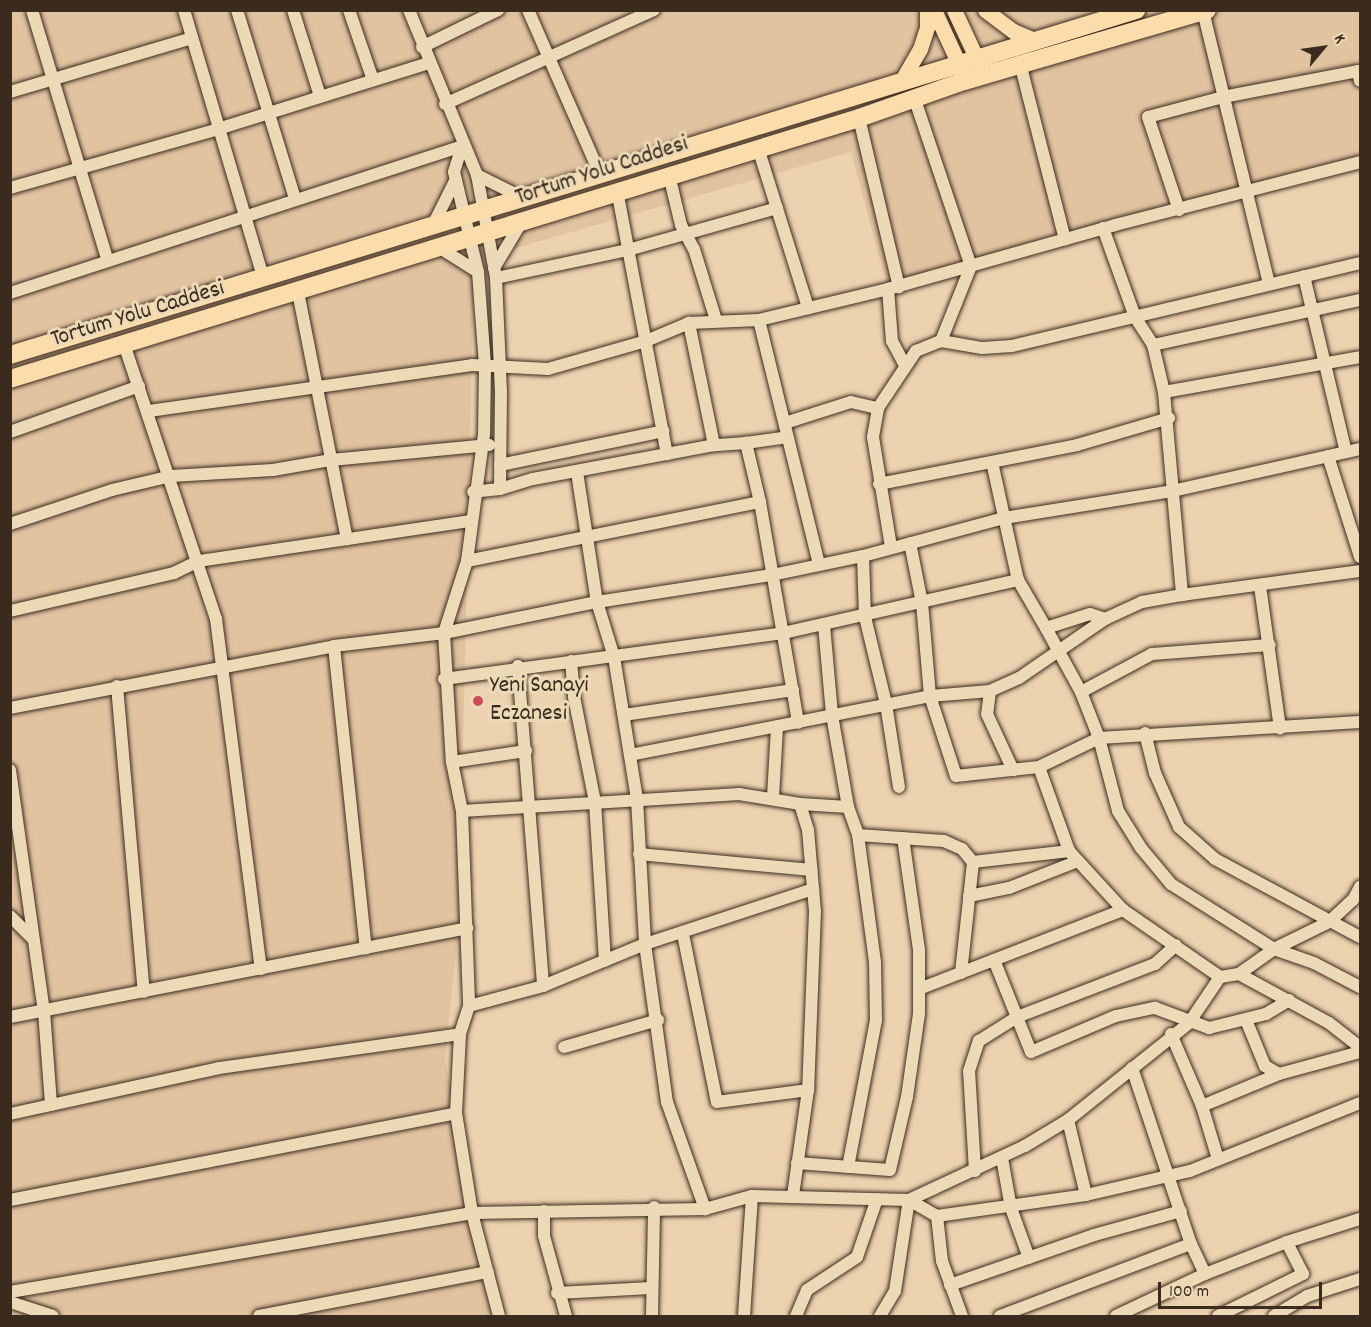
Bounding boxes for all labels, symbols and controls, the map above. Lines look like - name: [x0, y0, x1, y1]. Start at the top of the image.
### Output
- north arrow: [1293, 18, 1353, 78]
- text: K: [1327, 30, 1351, 48]
- street label: Tortum Yolu Caddesi: [512, 131, 692, 213]
- street label: Tortum Yolu Caddesi: [48, 275, 228, 355]
- place label: Yeni Sanayi Eczanesi: [490, 673, 589, 729]
- marker: Yeni Sanayi Eczanesi: [471, 694, 485, 708]
- scale bar: [1161, 1270, 1324, 1308]
- text: 100 m: [1169, 1280, 1209, 1305]

